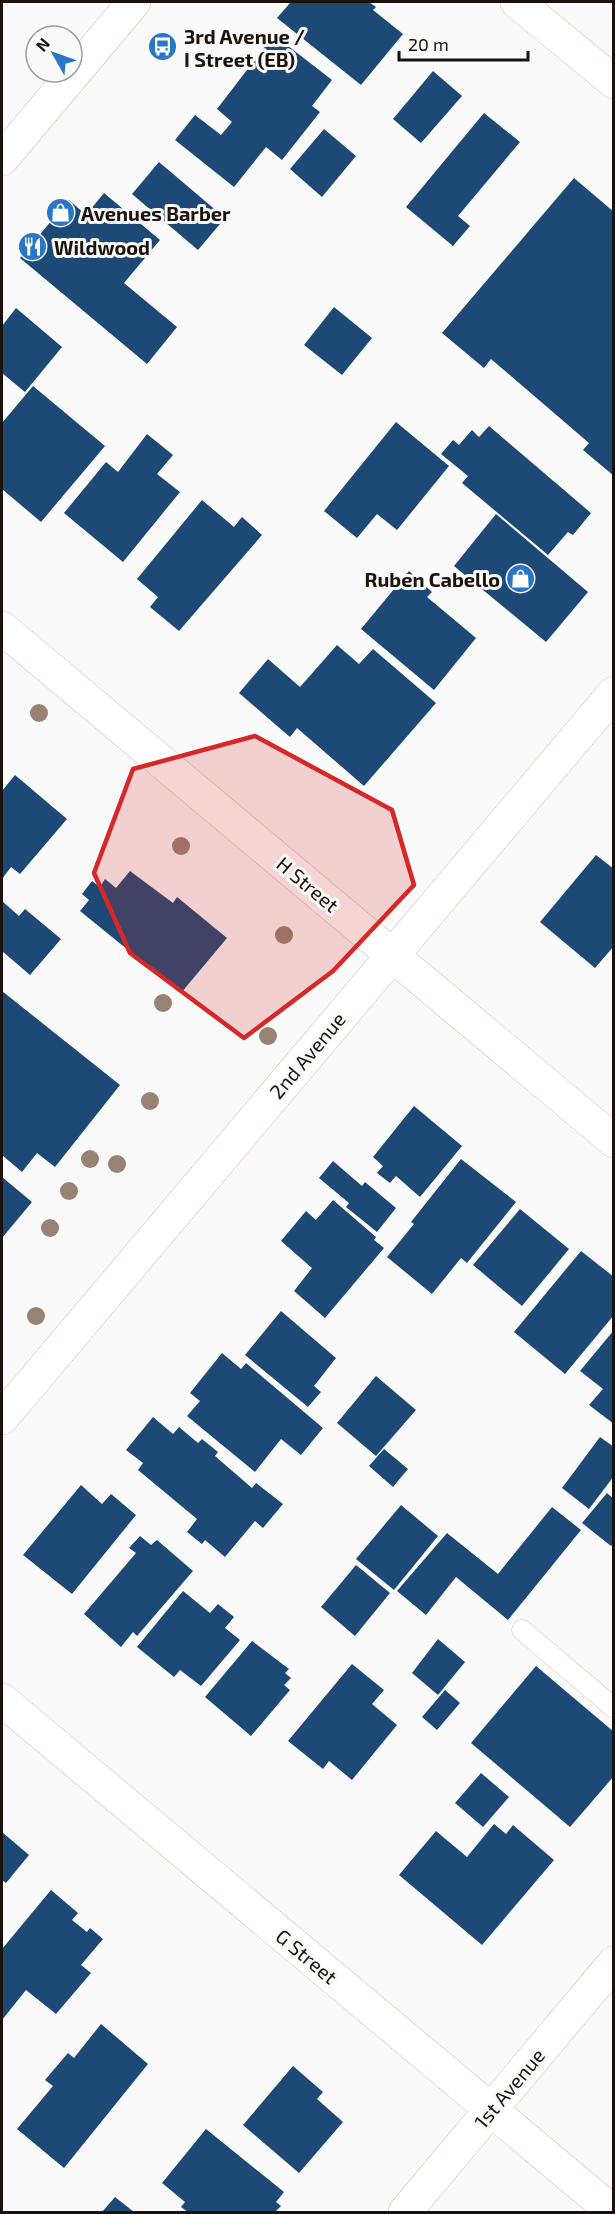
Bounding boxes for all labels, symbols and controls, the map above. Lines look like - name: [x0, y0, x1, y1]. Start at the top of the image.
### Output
- north arrow: [24, 24, 84, 84]
- place label: 3rd Avenue / I Street (EB): [184, 24, 305, 71]
- scale bar: [399, 24, 528, 62]
- bus stop icon: 3rd Avenue / I Street (EB): [147, 31, 179, 63]
- text: 20 m: [408, 33, 449, 55]
- text: N: [31, 34, 53, 55]
- shop icon: Avenues Barber: [44, 197, 76, 229]
- place label: Avenues Barber: [81, 201, 231, 225]
- restaurant icon: Wildwood: [17, 231, 49, 263]
- place label: Wildwood: [54, 235, 150, 259]
- shop icon: Ruben Cabello: [505, 563, 537, 595]
- place label: Ruben Cabello: [364, 567, 500, 591]
- street label: H Street: [272, 851, 344, 917]
- street label: 2nd Avenue: [264, 1007, 350, 1103]
- street label: G Street: [271, 1923, 343, 1989]
- street label: 1st Avenue: [469, 2043, 549, 2133]

